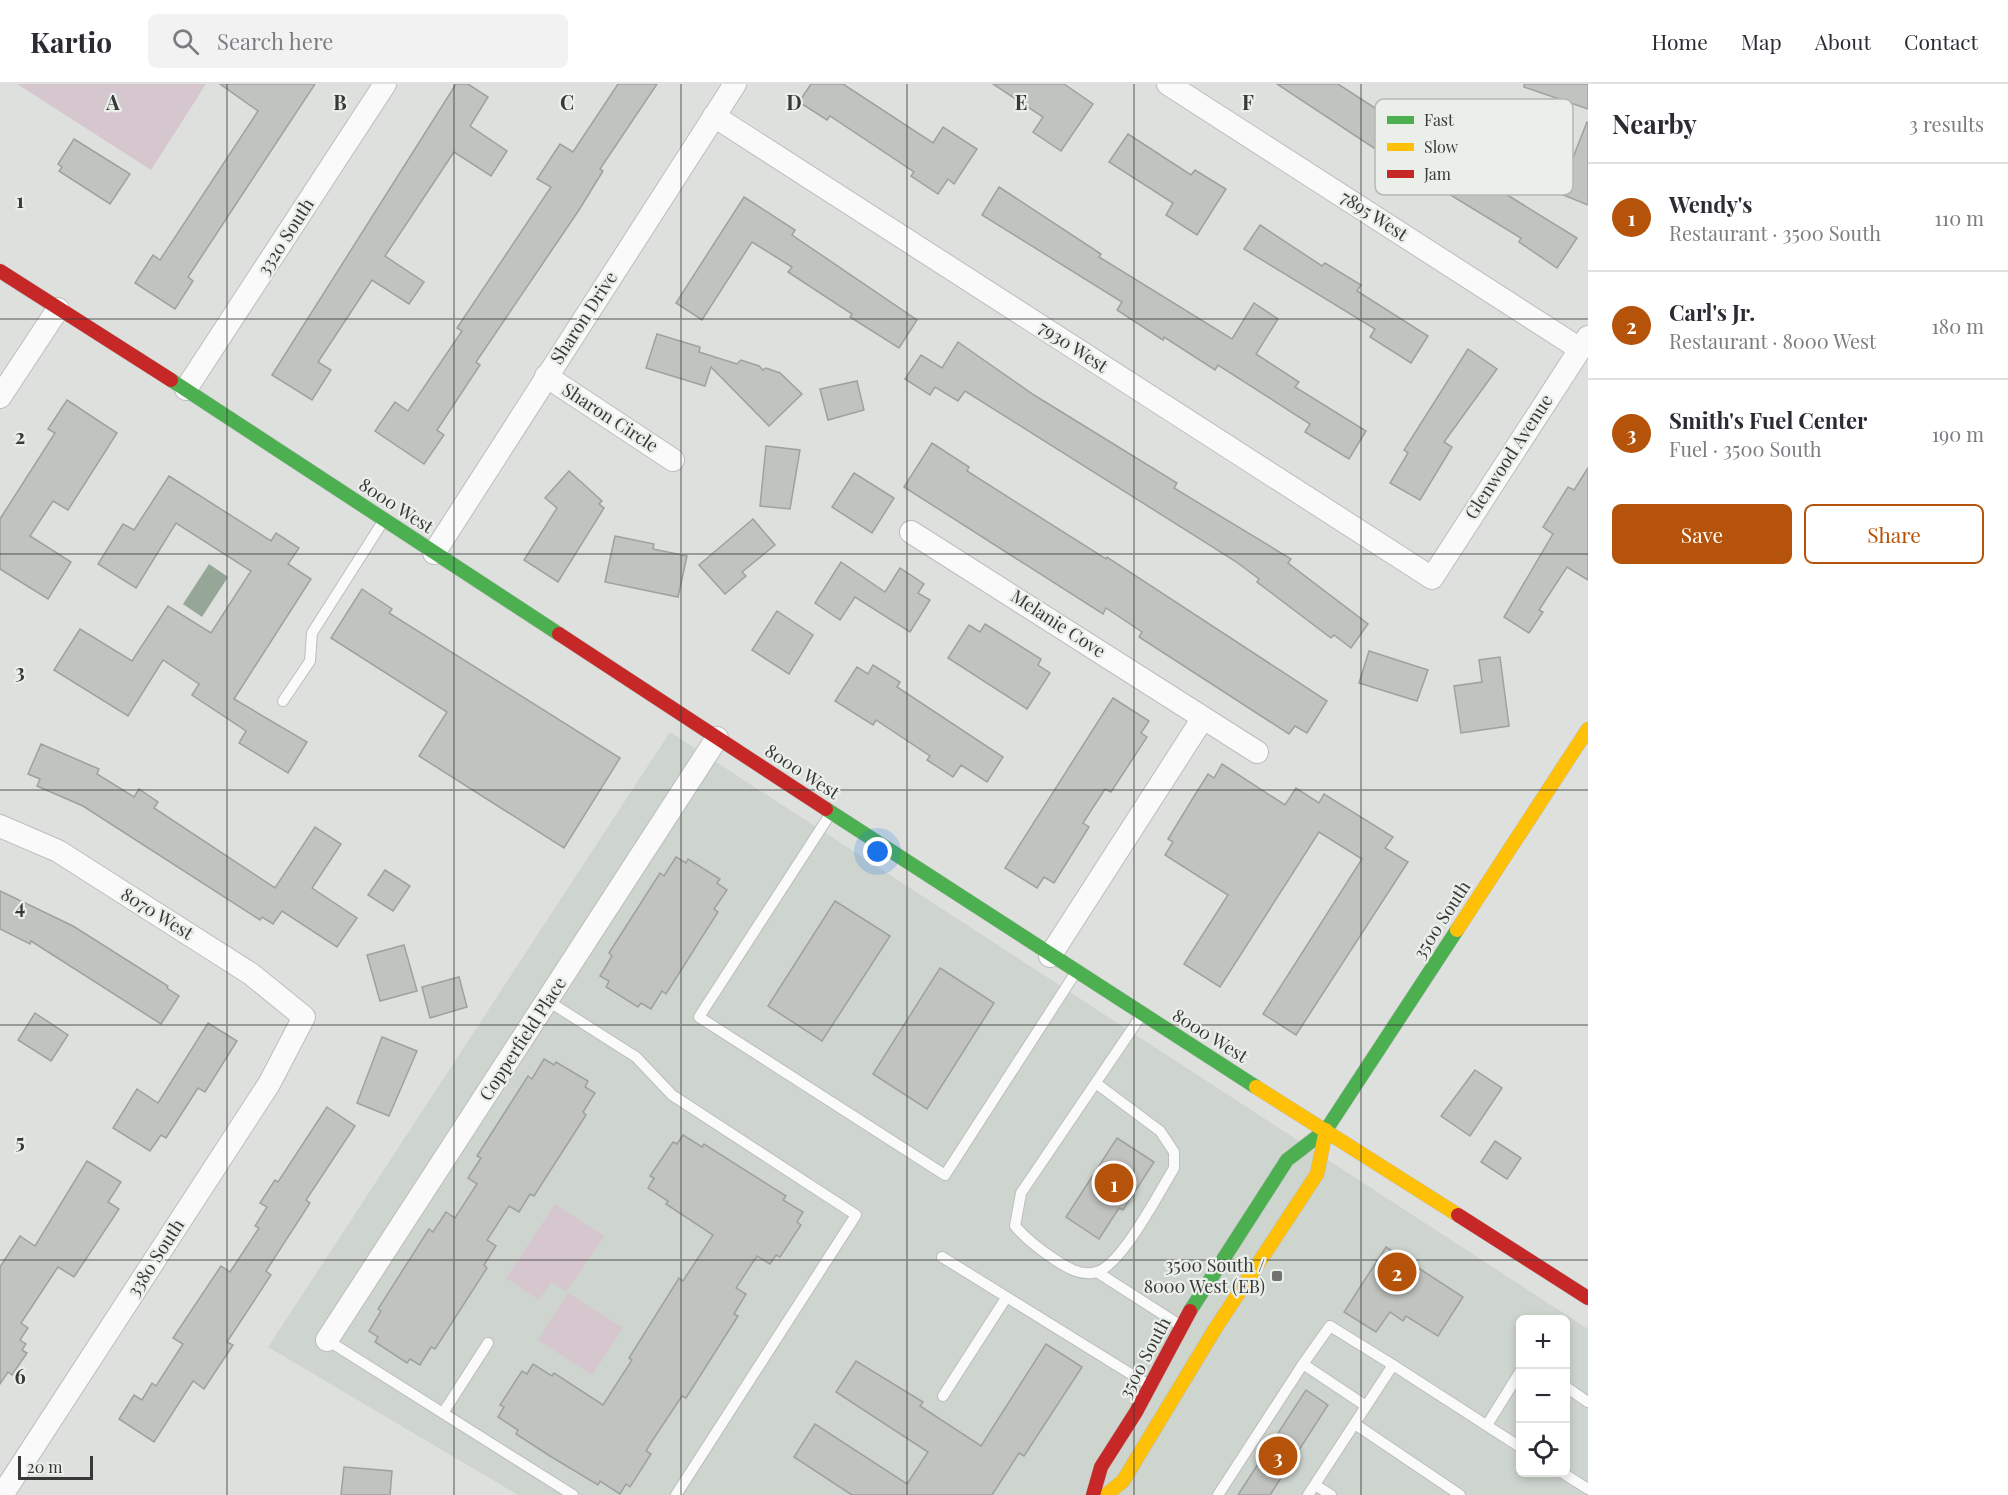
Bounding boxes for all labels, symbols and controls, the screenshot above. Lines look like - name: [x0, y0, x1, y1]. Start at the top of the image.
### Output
- search box: [148, 14, 568, 68]
- text: Kartio: [30, 23, 112, 60]
- icon: search: [169, 25, 202, 58]
- text: Search here: [217, 26, 333, 56]
- text: Home: [1652, 27, 1708, 55]
- text: Map: [1741, 27, 1782, 55]
- text: About: [1815, 27, 1871, 55]
- text: Contact: [1904, 27, 1978, 55]
- text: A: [105, 88, 120, 115]
- text: B: [333, 88, 347, 115]
- text: C: [560, 88, 574, 115]
- text: D: [786, 88, 802, 115]
- text: E: [1015, 88, 1027, 115]
- text: F: [1242, 88, 1254, 115]
- legend: [1375, 99, 1573, 195]
- text: Nearby: [1612, 106, 1697, 141]
- text: Fast: [1424, 109, 1454, 130]
- text: 3 results: [1909, 110, 1984, 137]
- text: Slow: [1424, 136, 1459, 157]
- text: Jam: [1423, 163, 1451, 184]
- street label: 7895 West: [1336, 185, 1413, 246]
- text: 1: [16, 186, 24, 213]
- text: Wendy's: [1669, 189, 1752, 219]
- street label: 3320 South: [251, 193, 319, 280]
- text: 1: [1628, 204, 1635, 231]
- text: 110 m: [1934, 204, 1984, 231]
- text: Restaurant · 3500 South: [1669, 219, 1881, 246]
- street label: Sharon Drive: [544, 266, 622, 368]
- text: Carl's Jr.: [1669, 297, 1755, 327]
- text: 2: [1626, 312, 1637, 339]
- text: 180 m: [1931, 312, 1984, 339]
- street label: 7930 West: [1034, 315, 1113, 378]
- text: Restaurant · 8000 West: [1669, 327, 1876, 354]
- street label: Sharon Circle: [558, 377, 663, 457]
- street label: Glenwood Avenue: [1459, 389, 1558, 524]
- text: Smith's Fuel Center: [1669, 405, 1867, 435]
- text: 3: [1627, 420, 1636, 447]
- text: 190 m: [1932, 420, 1984, 447]
- text: 2: [15, 422, 25, 449]
- text: Fuel · 3500 South: [1669, 435, 1822, 462]
- street label: 8000 West: [355, 472, 439, 538]
- button: Save: [1612, 504, 1792, 564]
- button: Share: [1804, 504, 1984, 564]
- street label: Melanie Cove: [1007, 584, 1110, 663]
- text: 3: [15, 657, 25, 684]
- street label: 8000 West: [761, 738, 845, 804]
- your location: [863, 837, 892, 866]
- street label: 3500 South: [1407, 875, 1476, 963]
- street label: 8070 West: [117, 882, 199, 945]
- text: 4: [15, 892, 25, 919]
- street label: Copperfield Place: [473, 972, 571, 1105]
- street label: 8000 West: [1168, 1003, 1253, 1068]
- text: 5: [15, 1127, 25, 1154]
- pin: 1: [1094, 1160, 1134, 1206]
- street label: 3380 South: [121, 1214, 189, 1301]
- pin: 2: [1378, 1250, 1416, 1294]
- place label: 3500 South / 8000 West (EB): [1144, 1253, 1265, 1298]
- marker: 3500 South / 8000 West (EB): [1270, 1269, 1284, 1283]
- street label: 3500 South: [1113, 1312, 1176, 1402]
- map controls: [1516, 1315, 1570, 1477]
- button: +: [1516, 1315, 1570, 1369]
- text: 6: [14, 1362, 26, 1389]
- button: −: [1516, 1369, 1570, 1423]
- button: locate: [1516, 1423, 1570, 1477]
- pin: 3: [1258, 1434, 1298, 1478]
- scale bar: [18, 1453, 93, 1480]
- text: 20 m: [27, 1456, 62, 1477]

